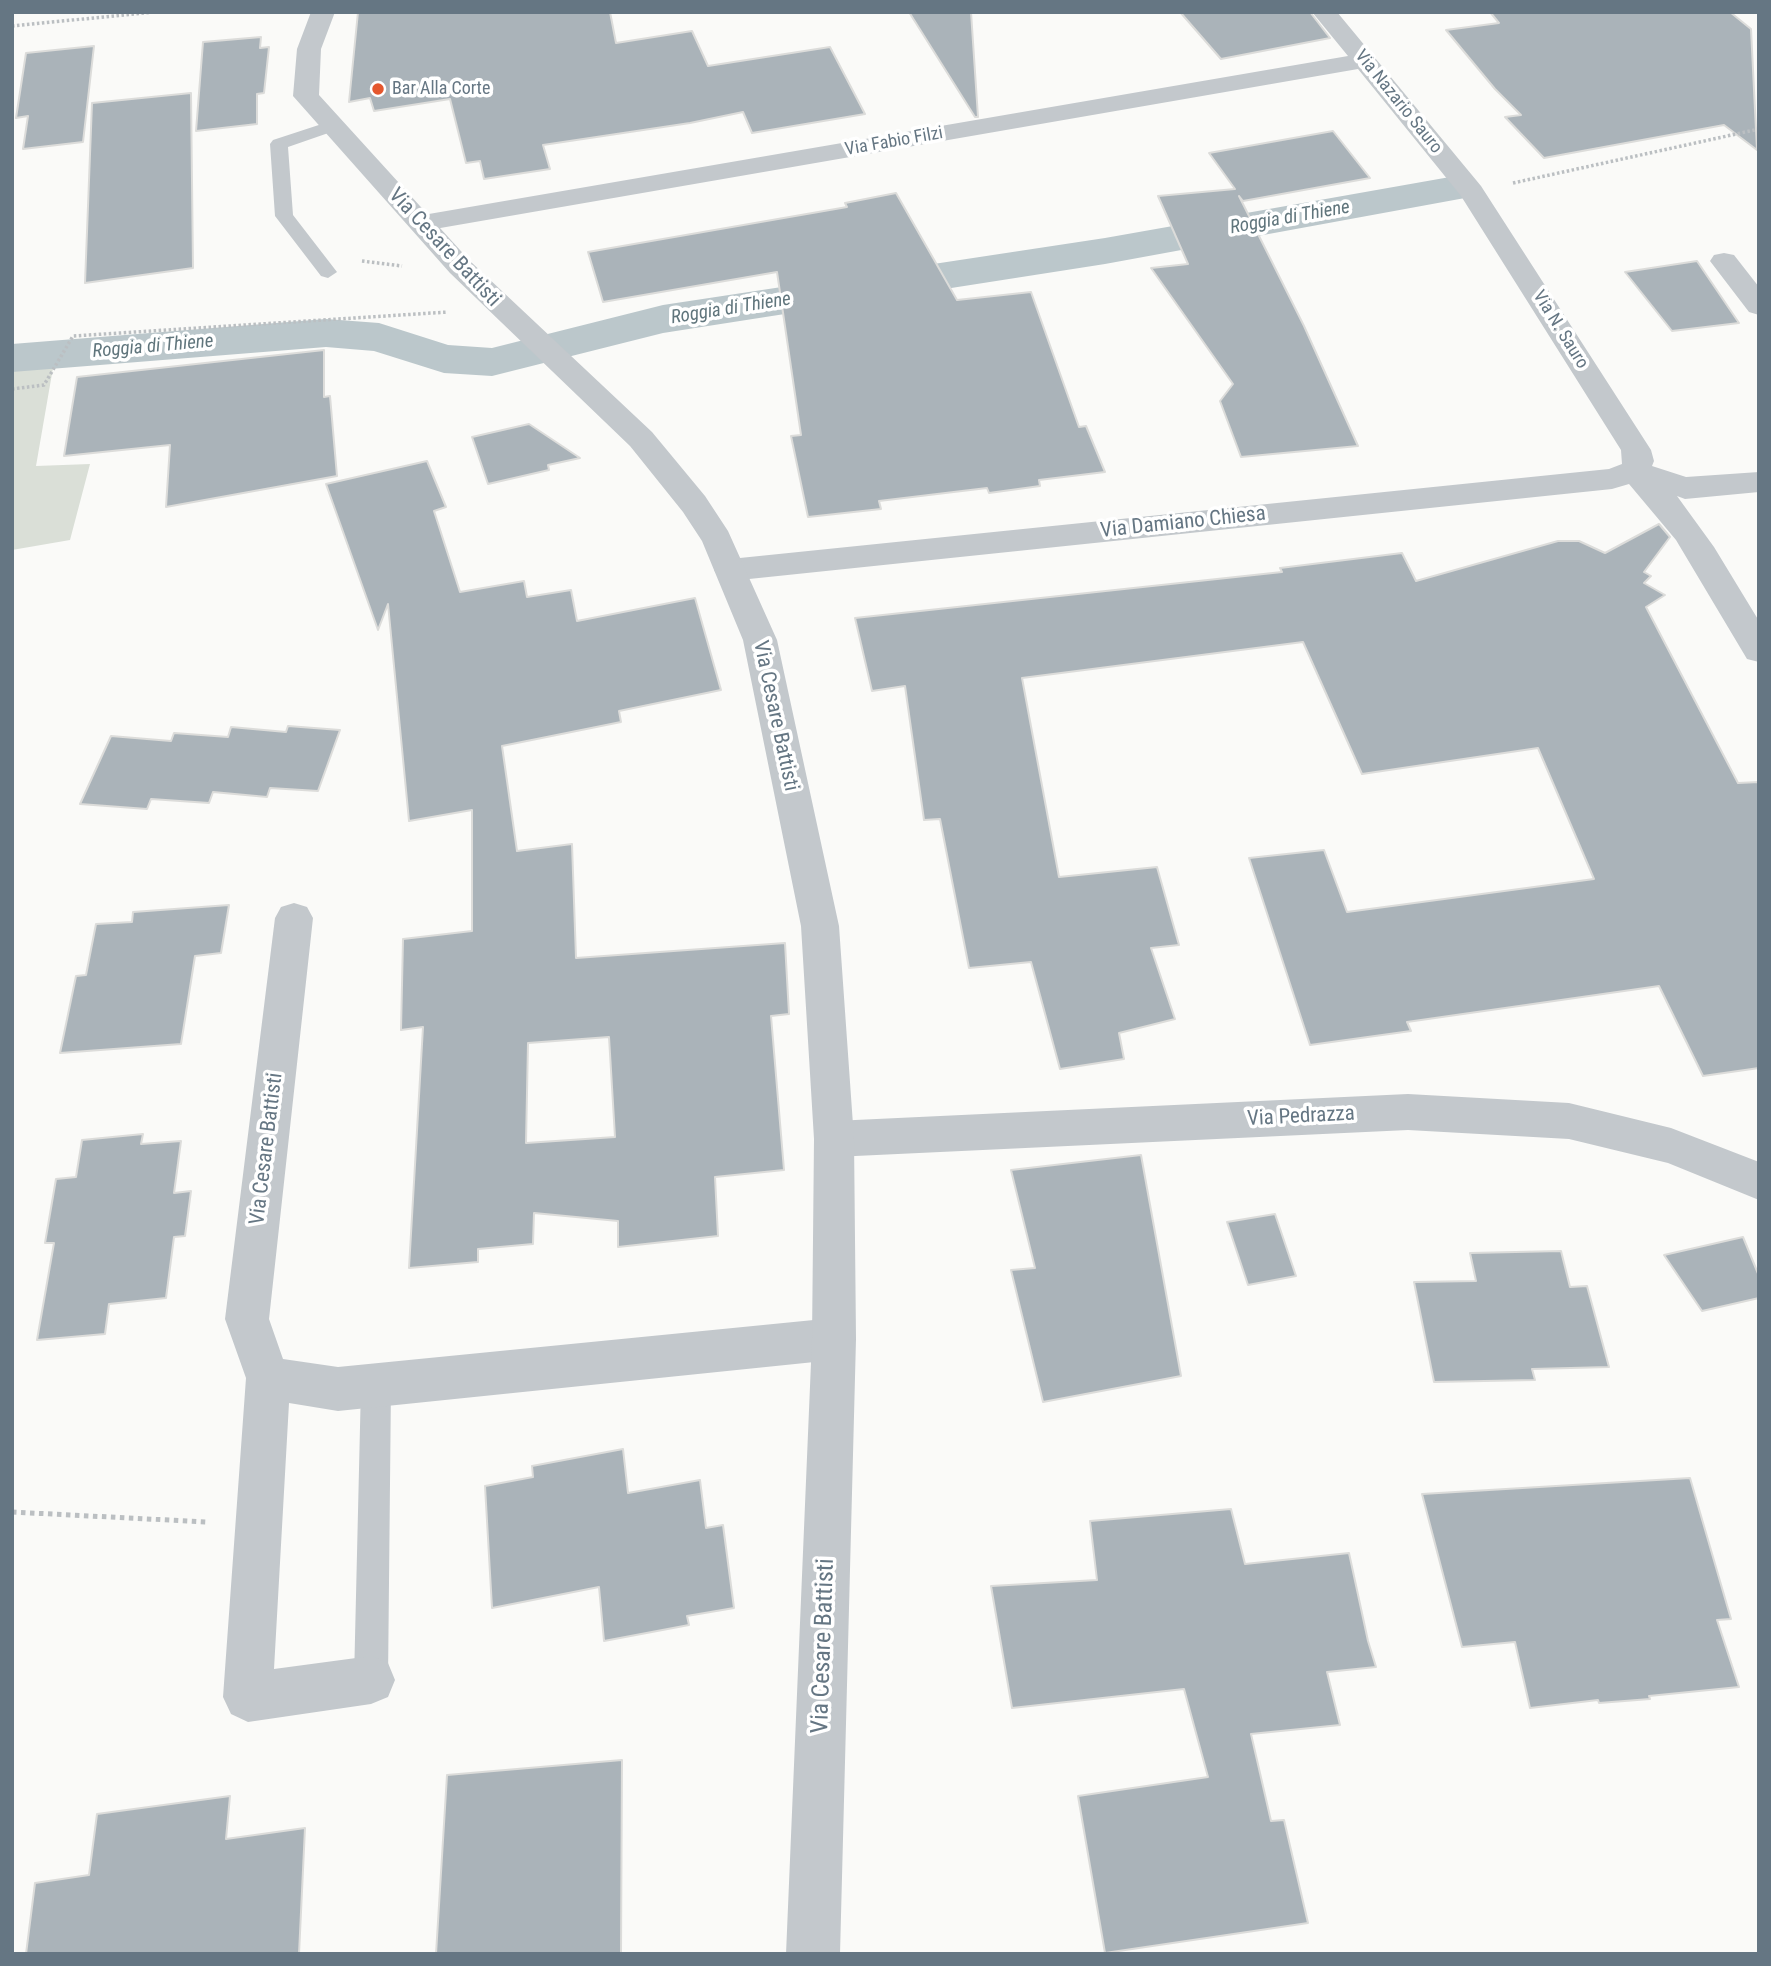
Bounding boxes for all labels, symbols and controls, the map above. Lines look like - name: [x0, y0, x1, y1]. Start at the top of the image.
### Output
- street label: Via Nazario Sauro: [1350, 46, 1446, 158]
- place label: Bar Alla Corte: [392, 78, 490, 100]
- marker: Bar Alla Corte: [370, 81, 386, 97]
- street label: Via Fabio Filzi: [843, 123, 945, 161]
- street label: Via Cesare Battisti: [383, 183, 505, 313]
- water label: Roggia di Thiene: [1228, 196, 1352, 240]
- street label: Via N. Sauro: [1528, 287, 1592, 373]
- water label: Roggia di Thiene: [669, 288, 793, 330]
- water label: Roggia di Thiene: [92, 330, 214, 364]
- street label: Via Damiano Chiesa: [1099, 502, 1267, 544]
- street label: Via Cesare Battisti: [747, 639, 803, 793]
- street label: Via Cesare Battisti: [245, 1071, 289, 1227]
- street label: Via Pedrazza: [1247, 1102, 1355, 1132]
- street label: Via Cesare Battisti: [807, 1558, 841, 1734]

